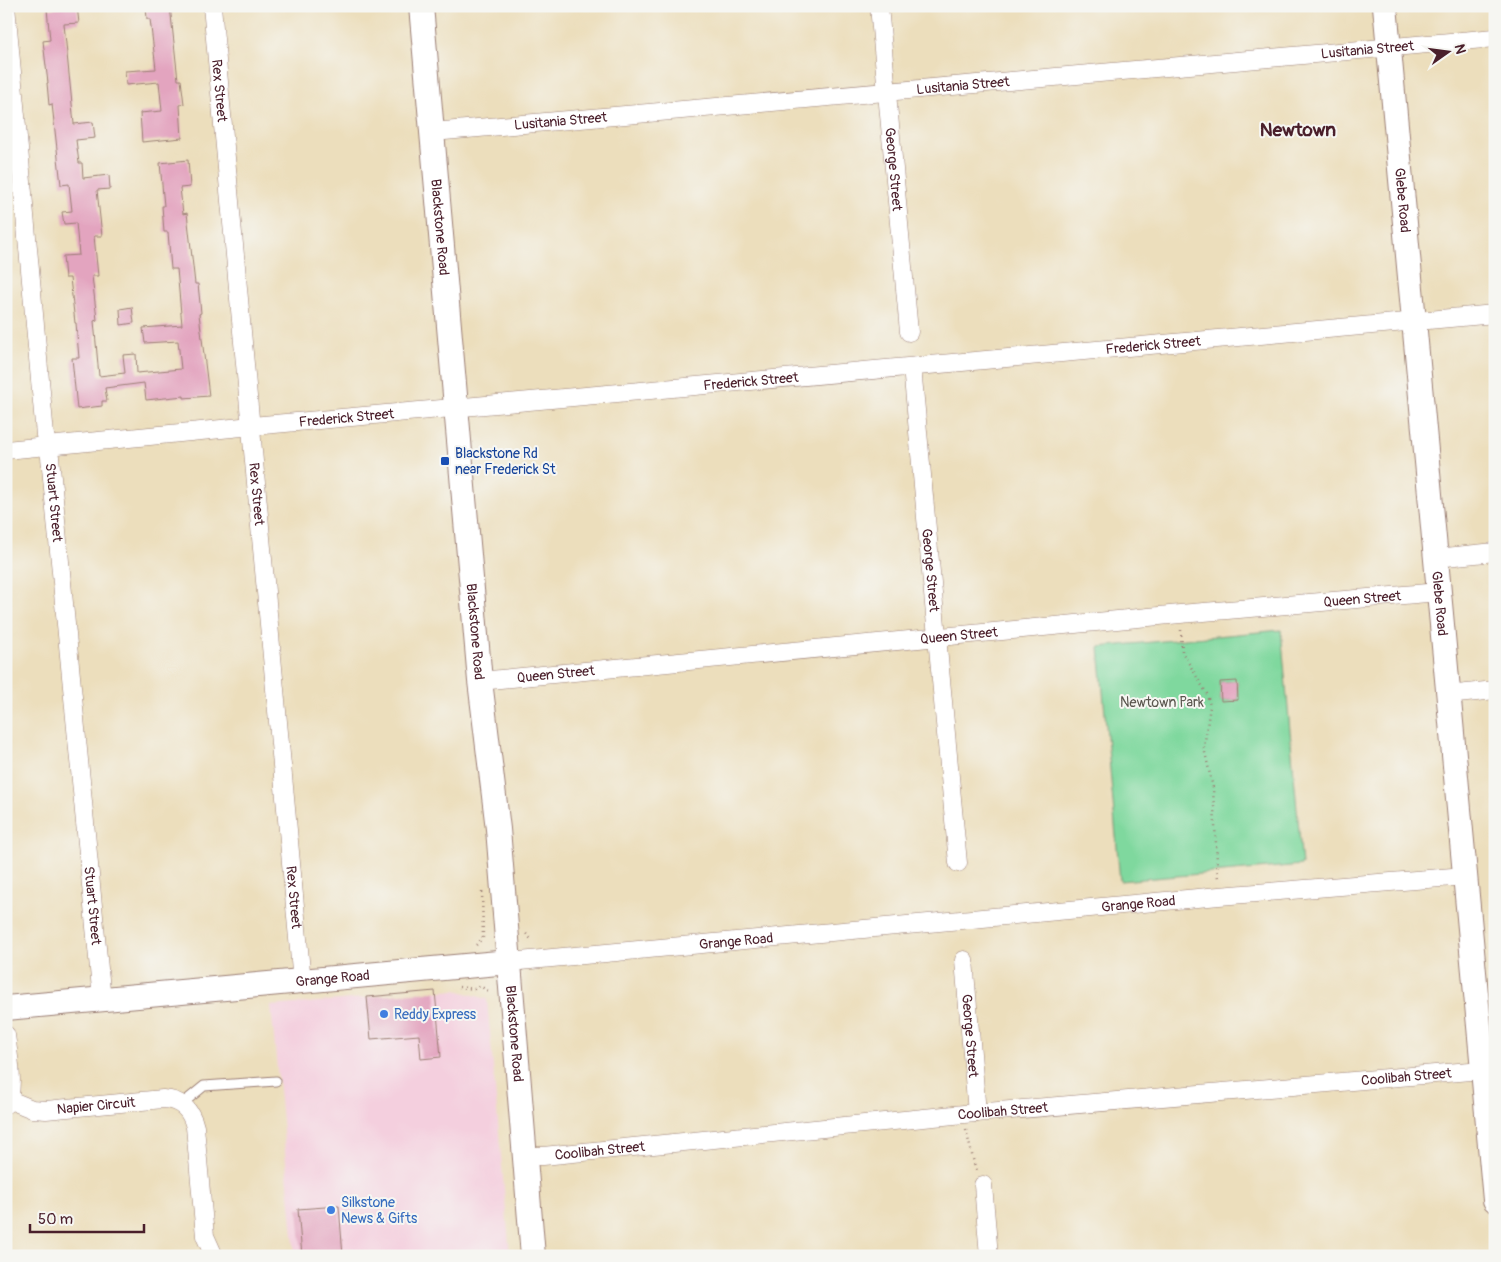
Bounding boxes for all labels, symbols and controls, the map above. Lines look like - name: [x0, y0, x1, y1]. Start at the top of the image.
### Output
- north arrow: [1424, 28, 1474, 78]
- street label: Lusitania Street: [1320, 37, 1415, 62]
- text: N: [1451, 42, 1470, 56]
- street label: Rex Street: [208, 58, 231, 123]
- street label: Lusitania Street: [916, 72, 1011, 98]
- street label: Lusitania Street: [513, 108, 608, 133]
- district label: Newtown: [1260, 118, 1336, 142]
- street label: George Street: [882, 127, 906, 212]
- street label: Glebe Road: [1391, 167, 1414, 234]
- street label: Blackstone Road: [428, 178, 453, 276]
- street label: Frederick Street: [1105, 332, 1202, 358]
- street label: Frederick Street: [702, 368, 799, 394]
- street label: Frederick Street: [298, 405, 395, 430]
- place label: Blackstone Rd near Frederick St: [455, 445, 556, 478]
- marker: Blackstone Rd near Frederick St: [439, 455, 451, 467]
- street label: Stuart Street: [42, 462, 67, 543]
- street label: Rex Street: [246, 462, 268, 526]
- street label: George Street: [919, 528, 943, 613]
- street label: Glebe Road: [1429, 570, 1452, 637]
- street label: Blackstone Road: [463, 583, 488, 681]
- street label: Queen Street: [1322, 587, 1402, 610]
- street label: Queen Street: [919, 623, 999, 647]
- street label: Queen Street: [516, 662, 596, 686]
- park label: Newtown Park: [1120, 694, 1204, 711]
- street label: Stuart Street: [81, 865, 105, 946]
- street label: Rex Street: [283, 865, 306, 930]
- street label: Grange Road: [1100, 892, 1176, 915]
- street label: Grange Road: [698, 929, 774, 953]
- street label: Grange Road: [295, 966, 371, 990]
- street label: Blackstone Road: [502, 985, 527, 1083]
- street label: George Street: [958, 993, 982, 1079]
- place label: Reddy Express: [394, 1006, 477, 1023]
- marker: Reddy Express: [378, 1008, 390, 1020]
- street label: Coolibah Street: [1360, 1064, 1453, 1089]
- street label: Napier Circuit: [56, 1093, 136, 1117]
- street label: Coolibah Street: [957, 1098, 1049, 1123]
- street label: Coolibah Street: [554, 1137, 646, 1163]
- place label: Silkstone News & Gifts: [341, 1194, 418, 1227]
- scale bar: [30, 1202, 144, 1234]
- marker: Silkstone News & Gifts: [325, 1204, 337, 1216]
- text: 50 m: [38, 1210, 73, 1229]

